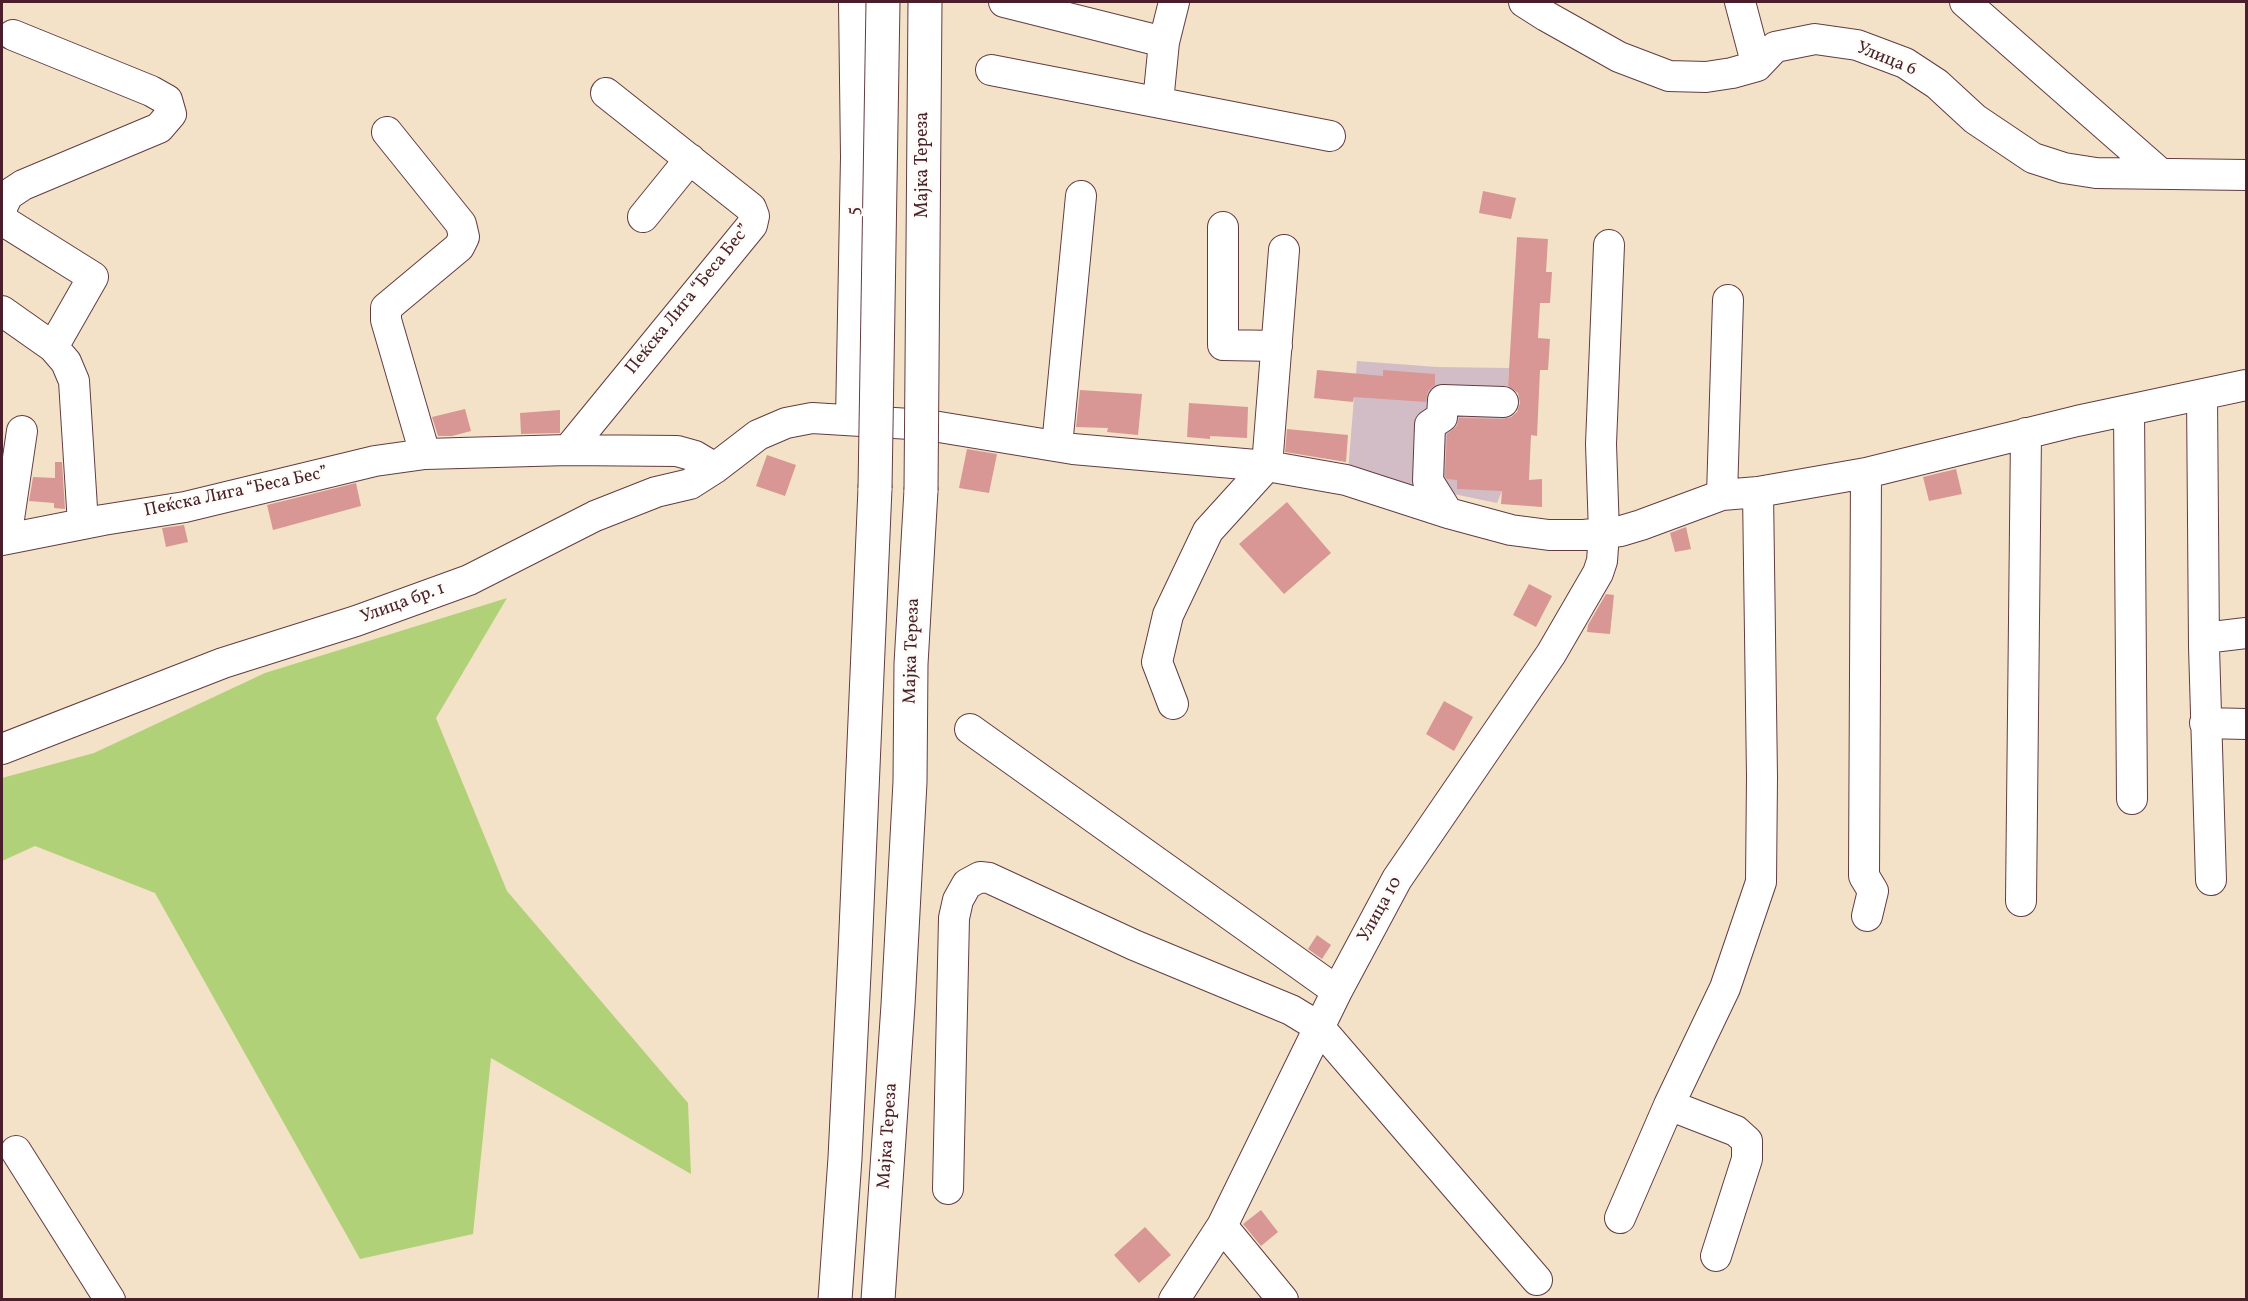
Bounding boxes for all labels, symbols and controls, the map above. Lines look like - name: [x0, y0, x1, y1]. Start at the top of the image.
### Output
- street label: Улица 6: [1853, 38, 1919, 82]
- street label: Мајка Тереза: [913, 112, 935, 218]
- street label: 5: [844, 206, 866, 216]
- street label: Пеќска Лига “Беса Бес”: [622, 221, 756, 379]
- street label: Пеќска Лига “Беса Бес”: [142, 463, 330, 523]
- street label: Улица бр. 1: [358, 579, 448, 629]
- street label: Мајка Тереза: [900, 597, 926, 705]
- street label: Улица 10: [1354, 874, 1408, 946]
- street label: Мајка Тереза: [875, 1082, 903, 1190]

